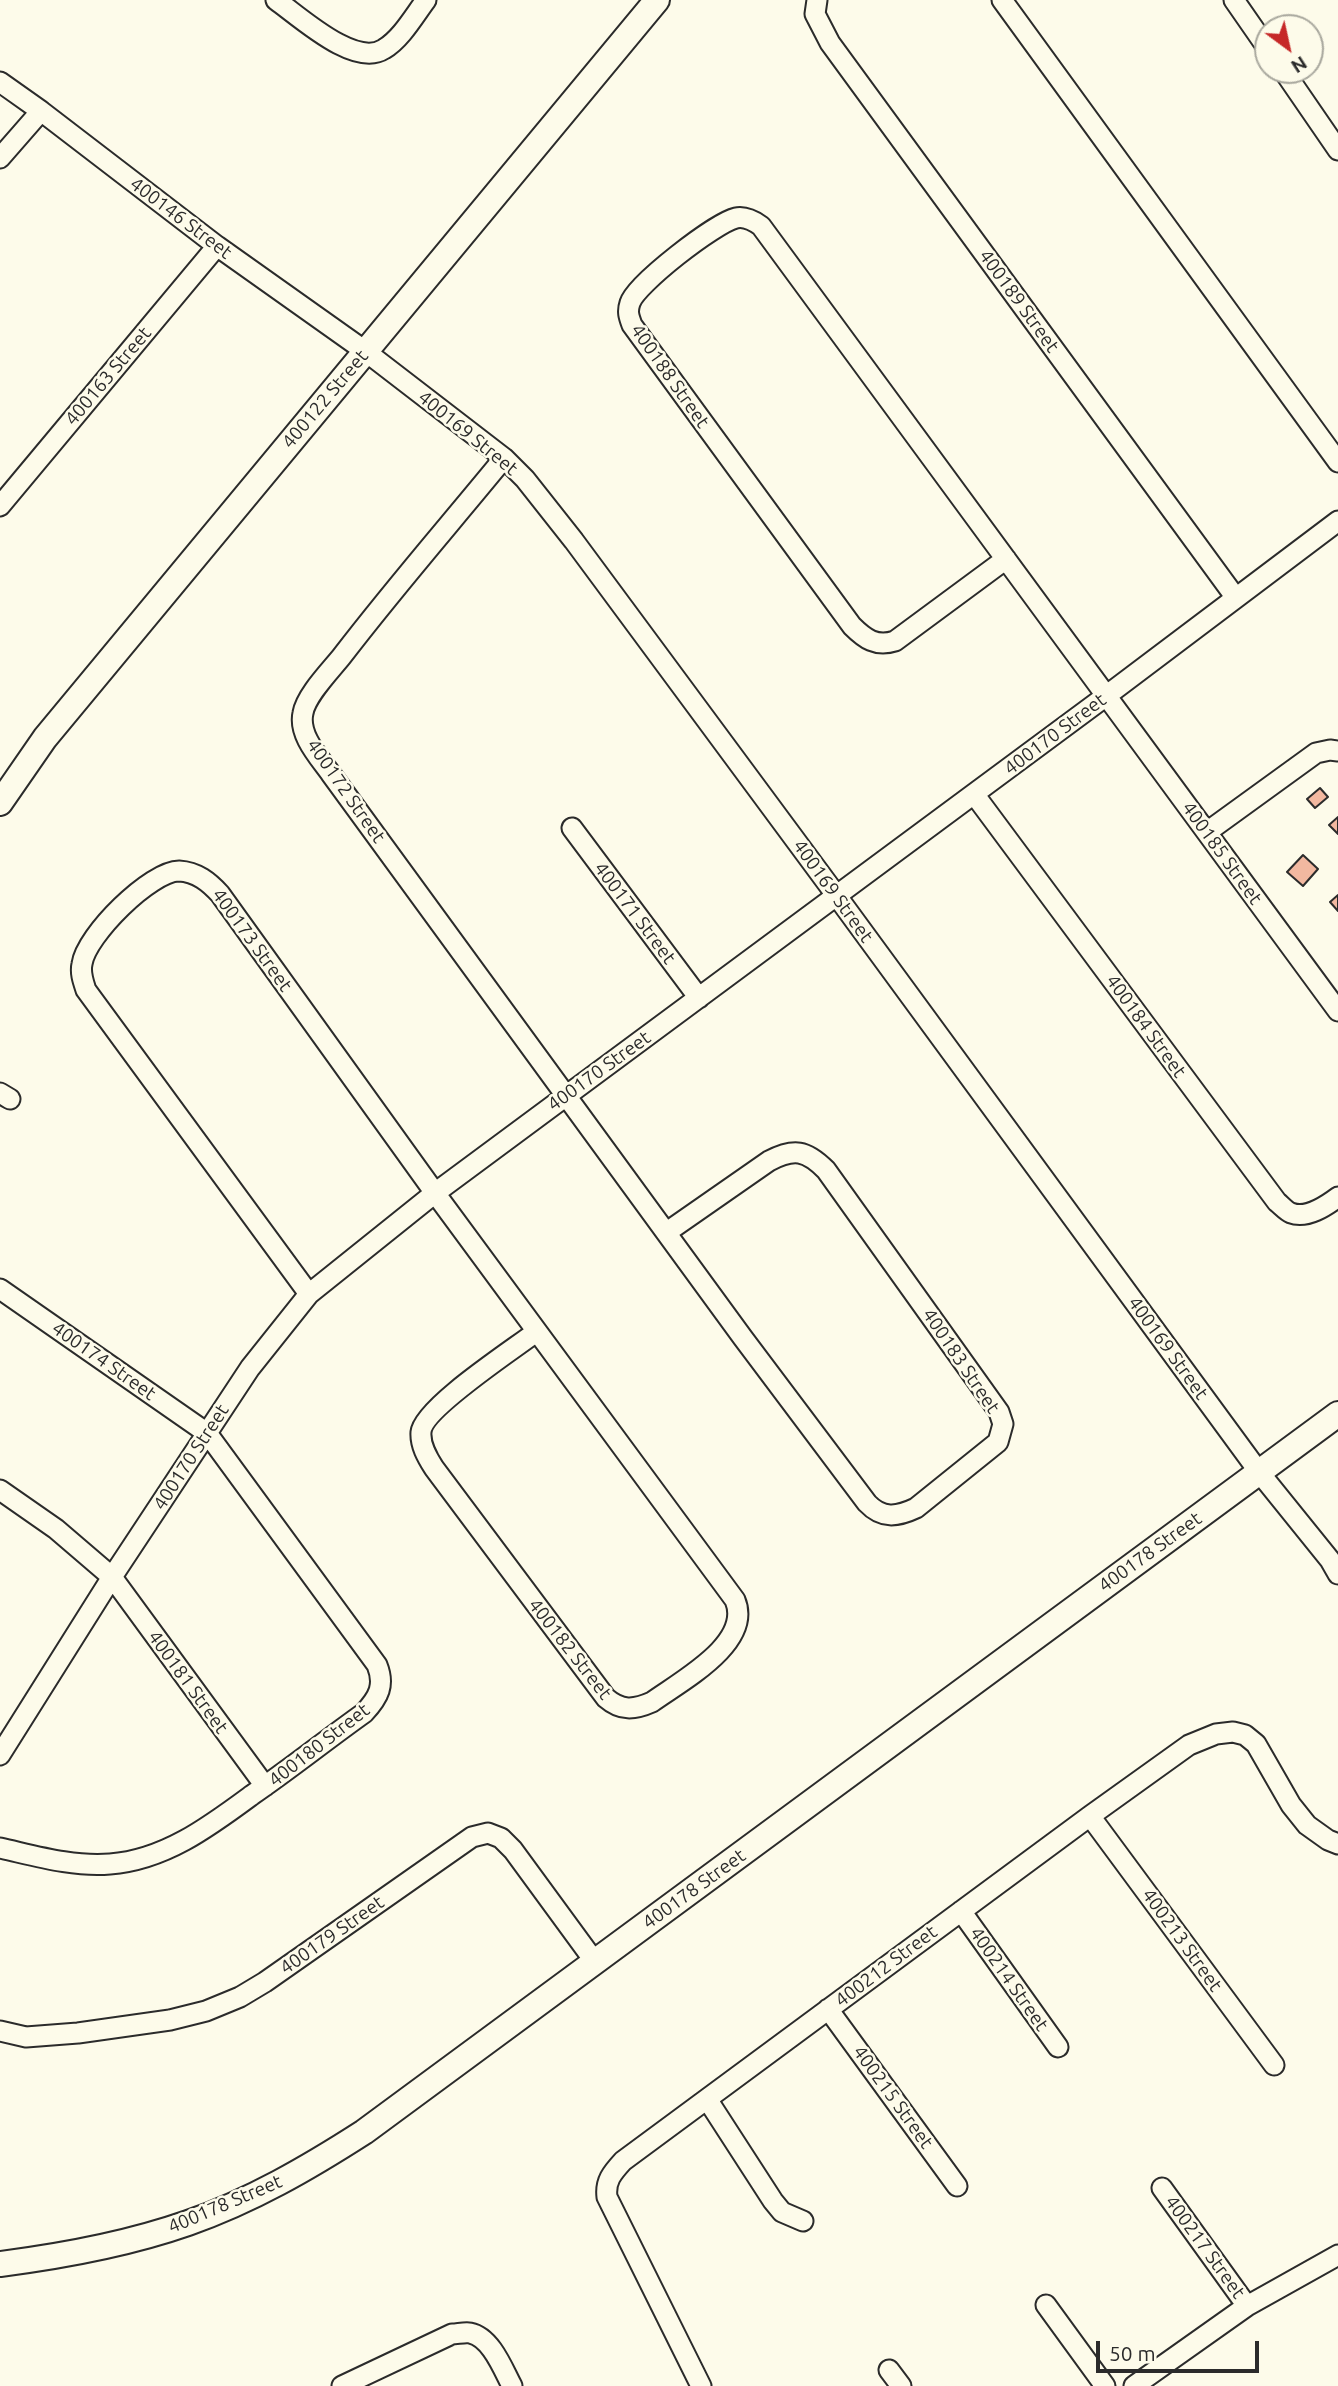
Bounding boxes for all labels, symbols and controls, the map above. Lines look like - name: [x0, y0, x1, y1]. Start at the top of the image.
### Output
- north arrow: [1254, 14, 1324, 84]
- text: N: [1287, 52, 1311, 78]
- street label: 400146 Street: [126, 172, 236, 264]
- street label: 400189 Street: [974, 245, 1064, 357]
- street label: 400188 Street: [626, 320, 714, 432]
- street label: 400163 Street: [60, 322, 156, 430]
- street label: 400122 Street: [277, 345, 373, 453]
- street label: 400169 Street: [414, 386, 522, 480]
- street label: 400170 Street: [1000, 688, 1110, 780]
- street label: 400172 Street: [302, 735, 390, 847]
- street label: 400185 Street: [1177, 797, 1267, 909]
- street label: 400169 Street: [788, 835, 878, 947]
- street label: 400171 Street: [589, 858, 681, 968]
- street label: 400173 Street: [207, 884, 297, 996]
- street label: 400184 Street: [1101, 970, 1191, 1082]
- street label: 400170 Street: [543, 1026, 655, 1116]
- street label: 400169 Street: [1123, 1292, 1213, 1404]
- street label: 400183 Street: [918, 1304, 1004, 1418]
- street label: 400174 Street: [48, 1317, 160, 1405]
- street label: 400170 Street: [148, 1400, 234, 1514]
- street label: 400178 Street: [1094, 1507, 1206, 1597]
- street label: 400182 Street: [524, 1594, 616, 1704]
- street label: 400181 Street: [143, 1626, 233, 1738]
- street label: 400180 Street: [264, 1699, 374, 1791]
- street label: 400178 Street: [638, 1844, 750, 1934]
- street label: 400213 Street: [1137, 1884, 1227, 1996]
- street label: 400179 Street: [276, 1891, 388, 1979]
- street label: 400212 Street: [831, 1920, 941, 2012]
- street label: 400214 Street: [965, 1923, 1053, 2035]
- street label: 400215 Street: [848, 2041, 938, 2153]
- street label: 400178 Street: [165, 2170, 285, 2238]
- street label: 400217 Street: [1160, 2191, 1250, 2303]
- scale bar: [1100, 2326, 1263, 2370]
- text: 50 m: [1109, 2341, 1156, 2365]

